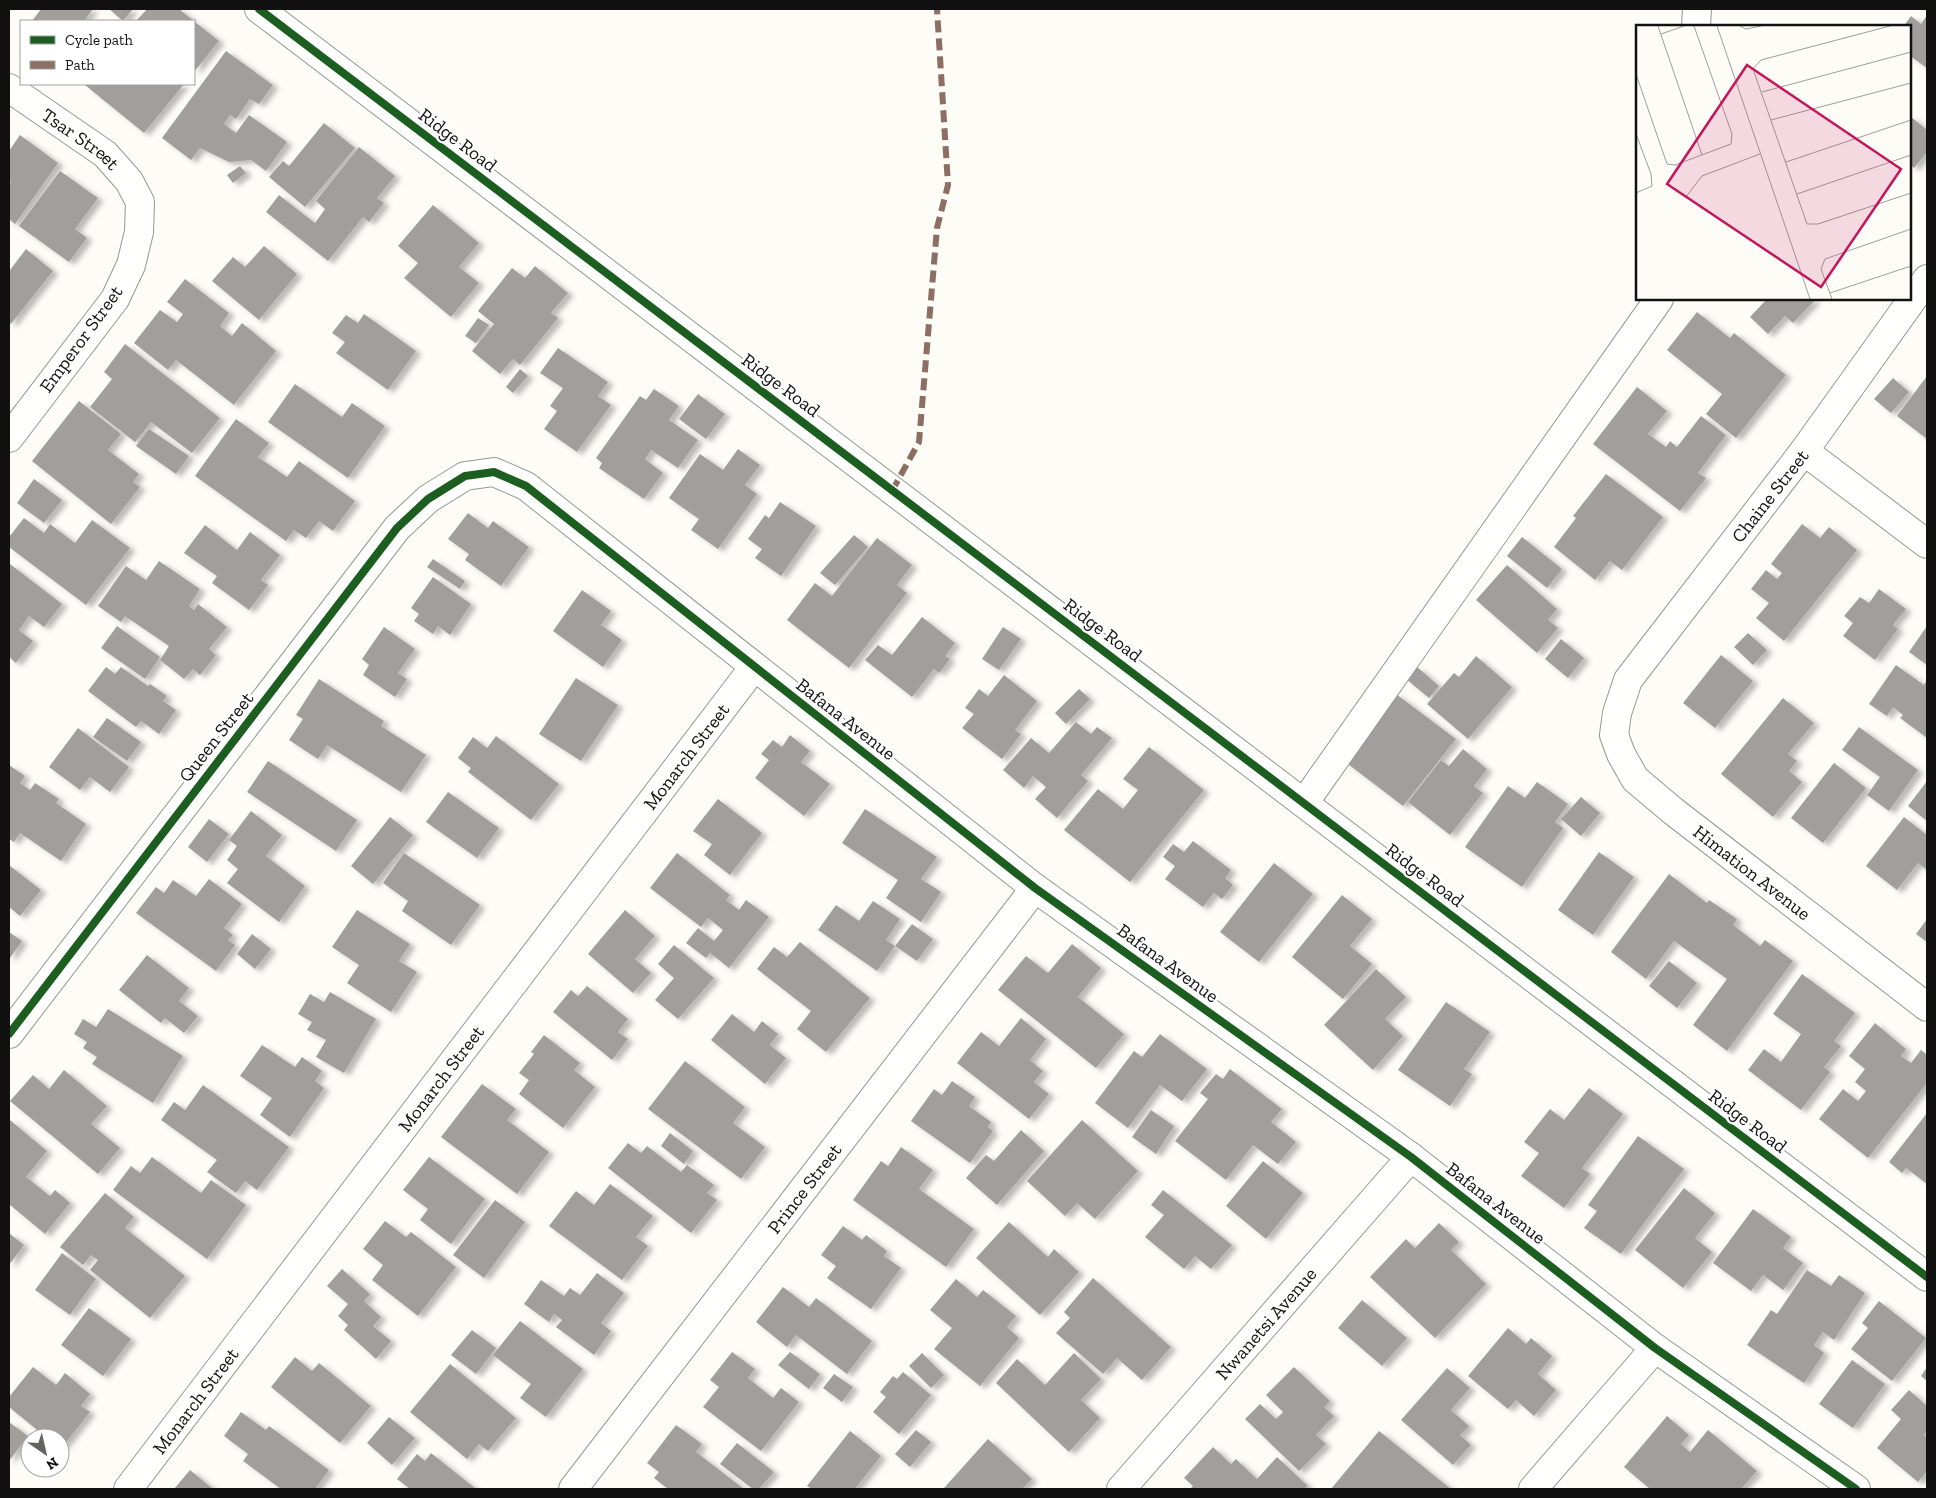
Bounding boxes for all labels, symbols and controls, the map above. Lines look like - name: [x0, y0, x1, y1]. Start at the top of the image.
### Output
- legend: [20, 20, 195, 85]
- inset map: [1636, 25, 1911, 300]
- text: Cycle path: [65, 31, 134, 49]
- text: Path: [65, 56, 95, 74]
- street label: Tsar Street: [38, 103, 125, 174]
- street label: Ridge Road: [414, 103, 502, 177]
- street label: Emperor Street: [34, 281, 128, 397]
- street label: Ridge Road: [737, 348, 825, 422]
- street label: Chaine Street: [1727, 445, 1813, 547]
- street label: Ridge Road: [1059, 593, 1147, 667]
- street label: Bafana Avenue: [792, 673, 900, 765]
- street label: Queen Street: [174, 687, 258, 787]
- street label: Monarch Street: [638, 698, 734, 814]
- street label: Himation Avenue: [1689, 820, 1816, 925]
- street label: Ridge Road: [1381, 838, 1469, 912]
- street label: Bafana Avenue: [1113, 918, 1223, 1008]
- street label: Monarch Street: [393, 1021, 489, 1136]
- street label: Ridge Road: [1704, 1084, 1792, 1158]
- street label: Prince Street: [762, 1139, 846, 1238]
- street label: Bafana Avenue: [1442, 1157, 1550, 1249]
- street label: Nwanetsi Avenue: [1210, 1262, 1321, 1384]
- street label: Monarch Street: [147, 1343, 243, 1459]
- north arrow: [20, 1428, 70, 1478]
- text: N: [43, 1453, 61, 1474]

